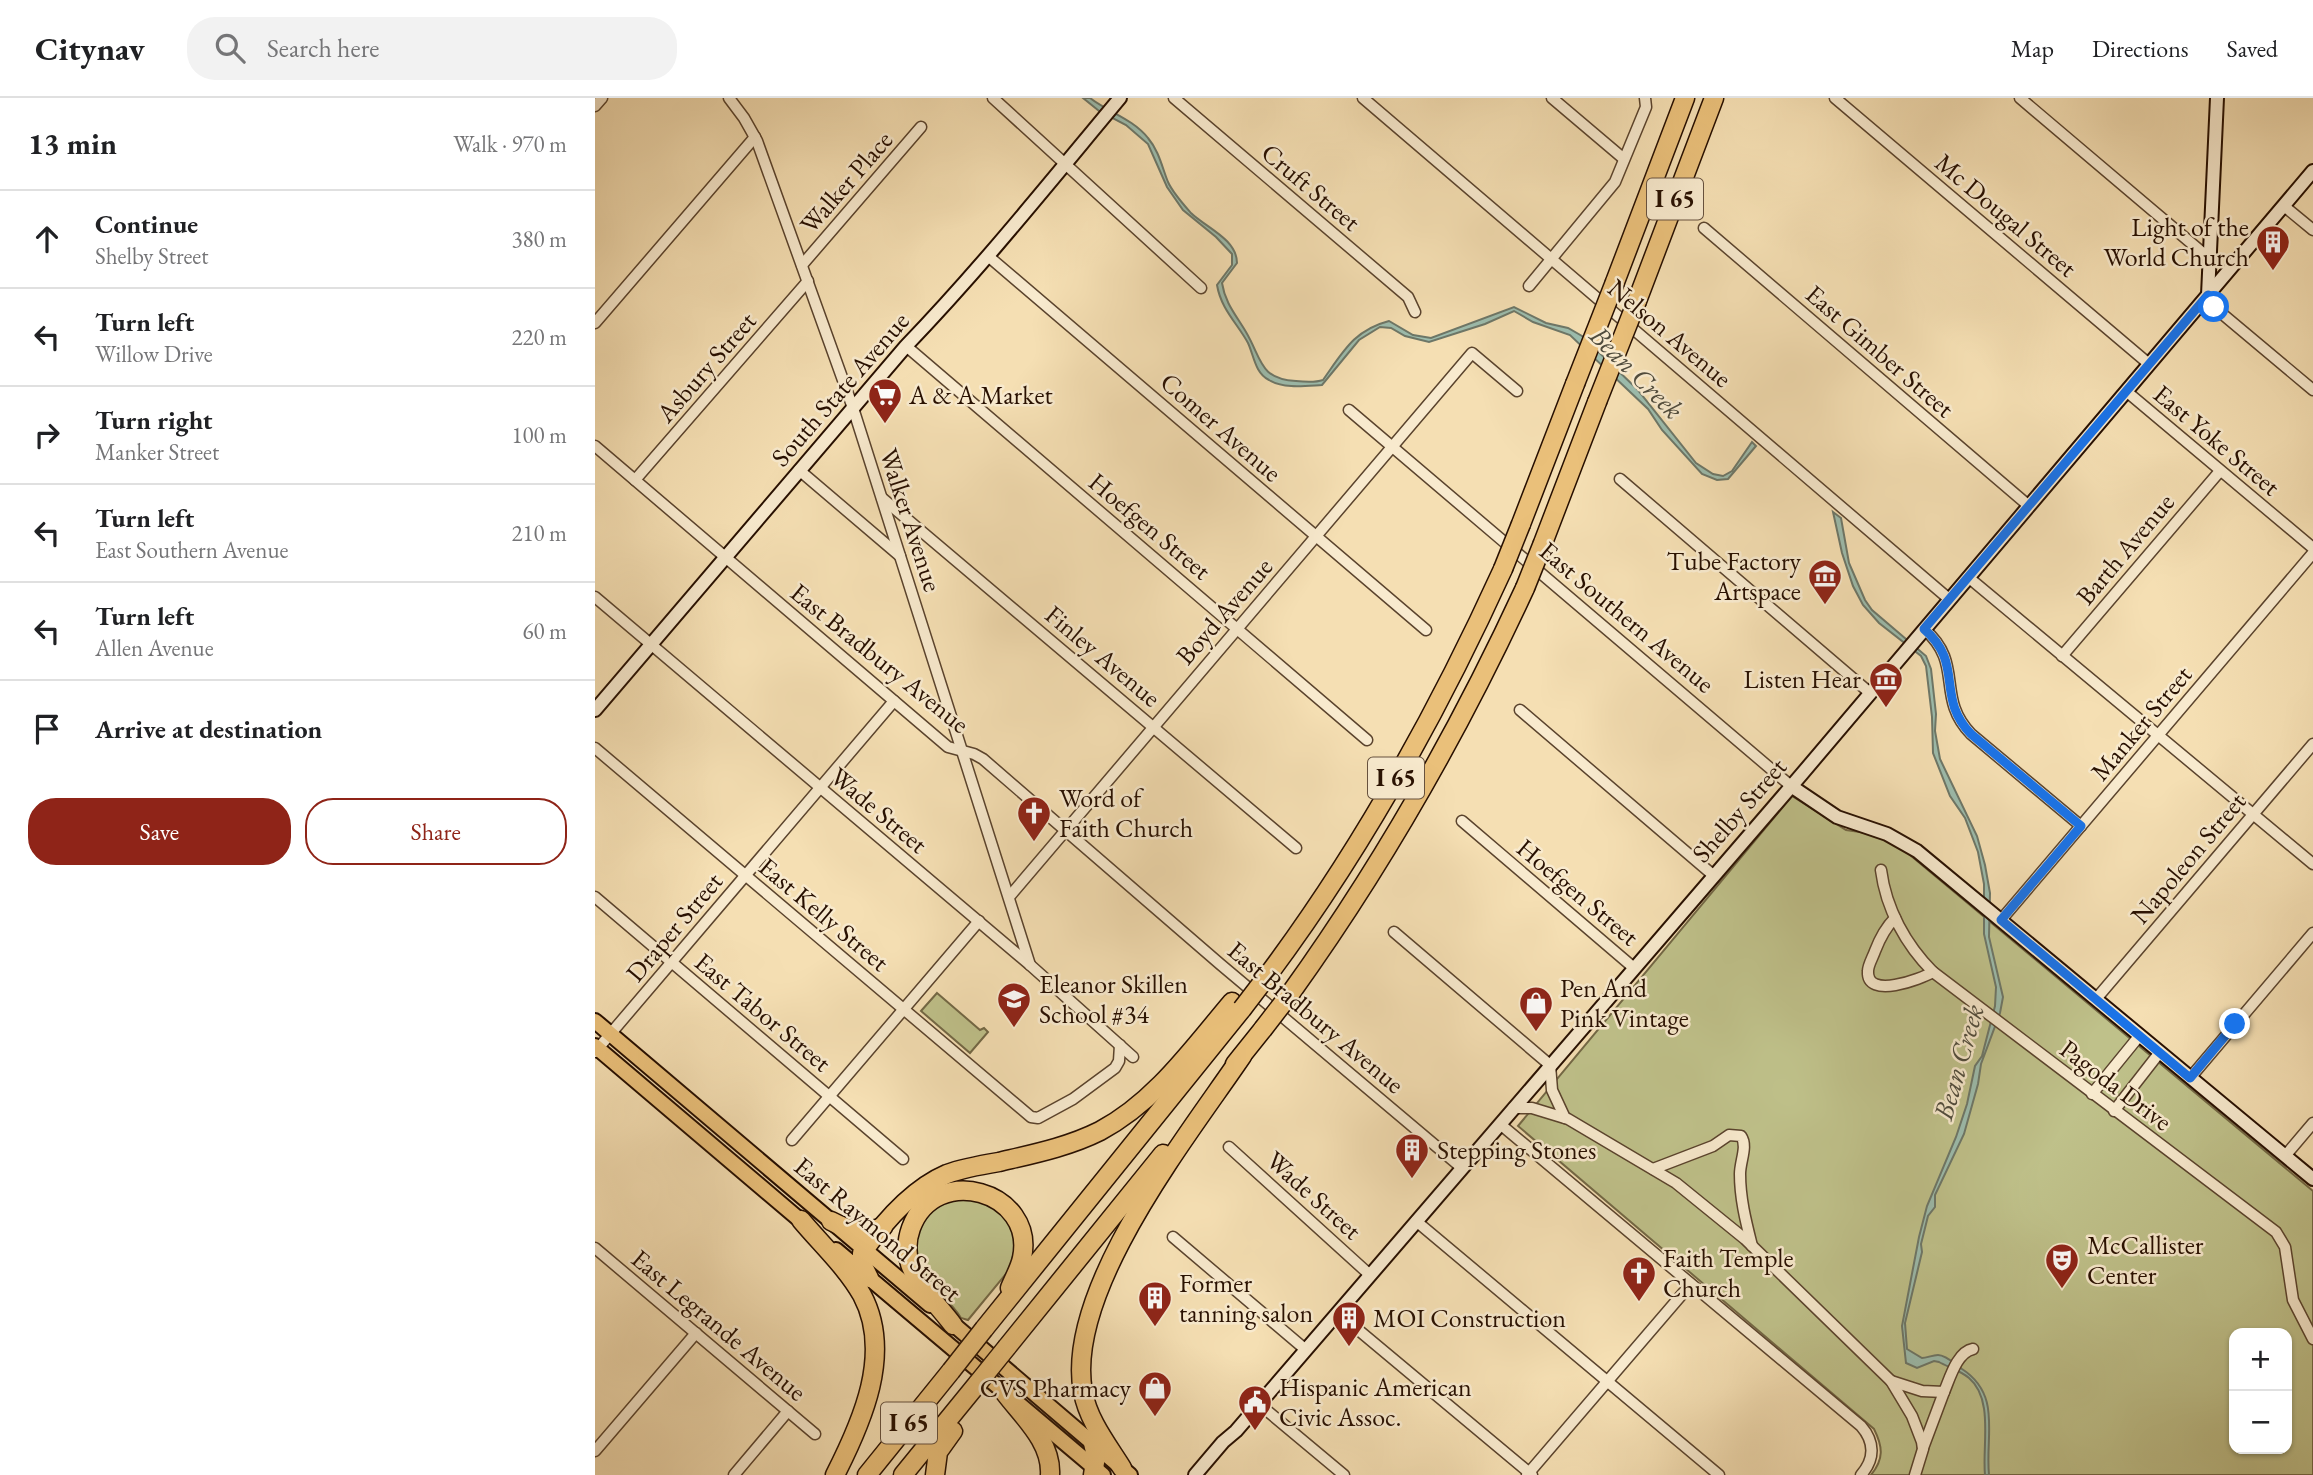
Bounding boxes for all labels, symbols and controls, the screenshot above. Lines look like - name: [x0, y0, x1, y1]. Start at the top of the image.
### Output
- search box: [187, 17, 677, 80]
- text: Citynav: [35, 27, 145, 70]
- icon: search: [211, 29, 249, 67]
- text: Search here: [267, 31, 379, 65]
- text: Map: [2011, 33, 2054, 64]
- text: Directions: [2092, 33, 2189, 64]
- text: Saved: [2227, 33, 2278, 64]
- text: 13 min: [28, 124, 117, 163]
- street label: Walker Place: [792, 124, 900, 240]
- text: Walk · 970 m: [453, 129, 567, 159]
- street label: Cruft Street: [1254, 136, 1368, 238]
- street label: Mc Dougal Street: [1928, 146, 2084, 284]
- road number: I 65: [1647, 178, 1703, 220]
- text: Continue: [95, 207, 198, 241]
- place label: Light of the World Church: [2103, 210, 2249, 274]
- icon: ahead: [28, 220, 66, 258]
- building icon: Light of the World Church: [2254, 223, 2292, 272]
- text: 380 m: [511, 224, 567, 254]
- text: Shelby Street: [95, 241, 209, 271]
- street label: Nelson Avenue: [1601, 271, 1739, 395]
- street label: East Gimber Street: [1799, 277, 1961, 425]
- route start: [2198, 291, 2229, 322]
- text: Turn left: [95, 305, 194, 339]
- street label: Asbury Street: [648, 305, 763, 430]
- street label: South State Avenue: [763, 305, 917, 473]
- water label: Bean Creek: [1582, 317, 1692, 427]
- icon: left: [28, 318, 66, 356]
- text: 220 m: [511, 322, 567, 352]
- text: Willow Drive: [95, 339, 213, 369]
- street label: Comer Avenue: [1153, 365, 1289, 489]
- supermarket icon: A & A Market: [866, 376, 904, 425]
- street label: East Yoke Street: [2146, 377, 2288, 503]
- place label: A & A Market: [908, 378, 1053, 412]
- text: Turn right: [95, 403, 213, 437]
- icon: right: [28, 416, 66, 454]
- text: 100 m: [511, 420, 567, 450]
- text: Manker Street: [95, 437, 219, 467]
- street label: Walker Avenue: [872, 444, 950, 596]
- street label: Hoefgen Street: [1082, 465, 1218, 587]
- street label: Barth Avenue: [2068, 486, 2182, 612]
- text: Turn left: [95, 501, 194, 535]
- icon: left: [28, 514, 66, 552]
- text: 210 m: [511, 518, 567, 548]
- street label: East Southern Avenue: [1532, 534, 1722, 700]
- text: East Southern Avenue: [95, 535, 289, 565]
- place label: Tube Factory Artspace: [1667, 544, 1802, 608]
- street label: Boyd Avenue: [1168, 550, 1280, 672]
- museum icon: Tube Factory Artspace: [1806, 557, 1844, 606]
- street label: East Bradbury Avenue: [784, 575, 976, 741]
- street label: Finley Avenue: [1038, 598, 1168, 714]
- text: Turn left: [95, 599, 194, 633]
- icon: left: [28, 612, 66, 650]
- text: 60 m: [522, 616, 567, 646]
- text: Allen Avenue: [95, 633, 214, 663]
- street label: Manker Street: [2083, 658, 2199, 788]
- museum icon: Listen Hear: [1867, 660, 1905, 709]
- place label: Listen Hear: [1744, 662, 1861, 696]
- icon: arrive: [28, 710, 66, 748]
- text: Arrive at destination: [95, 712, 322, 746]
- street label: Shelby Street: [1684, 750, 1794, 870]
- road number: I 65: [1368, 758, 1424, 798]
- street label: Wade Street: [823, 759, 935, 861]
- place label: Word of Faith Church: [1059, 781, 1193, 845]
- street label: Napoleon Street: [2123, 785, 2253, 931]
- church icon: Word of Faith Church: [1015, 794, 1053, 843]
- button: Save: [28, 798, 291, 865]
- button: Share: [305, 798, 567, 865]
- street label: Hoefgen Street: [1510, 831, 1646, 953]
- street label: East Kelly Street: [752, 849, 896, 979]
- street label: Draper Street: [618, 865, 730, 989]
- street label: East Bradbury Avenue: [1221, 933, 1411, 1101]
- street label: East Tabor Street: [688, 945, 838, 1079]
- place label: Eleanor Skillen School #34: [1039, 967, 1188, 1031]
- place label: Pen And Pink Vintage: [1560, 971, 1689, 1035]
- school or university icon: Eleanor Skillen School #34: [995, 980, 1033, 1029]
- shop icon: Pen And Pink Vintage: [1517, 984, 1555, 1033]
- water label: Bean Creek: [1924, 1000, 1992, 1125]
- route end: [2219, 1008, 2250, 1039]
- street label: Pagoda Drive: [2053, 1032, 2179, 1138]
- building icon: Stepping Stones: [1393, 1131, 1431, 1180]
- place label: Stepping Stones: [1437, 1133, 1596, 1167]
- street label: Wade Street: [1259, 1143, 1369, 1247]
- street label: East Raymond Street: [787, 1149, 969, 1309]
- place label: McCallister Center: [2087, 1228, 2204, 1292]
- place label: Faith Temple Church: [1663, 1241, 1794, 1305]
- theatre icon: McCallister Center: [2043, 1241, 2081, 1290]
- street label: East Legrande Avenue: [624, 1242, 814, 1408]
- church icon: Faith Temple Church: [1620, 1254, 1658, 1303]
- place label: Former tanning salon: [1179, 1266, 1313, 1330]
- building icon: Former tanning salon: [1136, 1279, 1174, 1328]
- building icon: MOI Construction: [1330, 1299, 1368, 1348]
- place label: MOI Construction: [1373, 1301, 1566, 1335]
- map controls: [2229, 1328, 2292, 1454]
- button: +: [2229, 1328, 2292, 1391]
- shop icon: CVS Pharmacy: [1136, 1369, 1174, 1418]
- place label: Hispanic American Civic Assoc.: [1279, 1370, 1472, 1434]
- place label: CVS Pharmacy: [980, 1371, 1132, 1405]
- public building icon: Hispanic American Civic Assoc.: [1236, 1383, 1274, 1432]
- button: −: [2229, 1391, 2292, 1454]
- road number: I 65: [881, 1402, 937, 1443]

